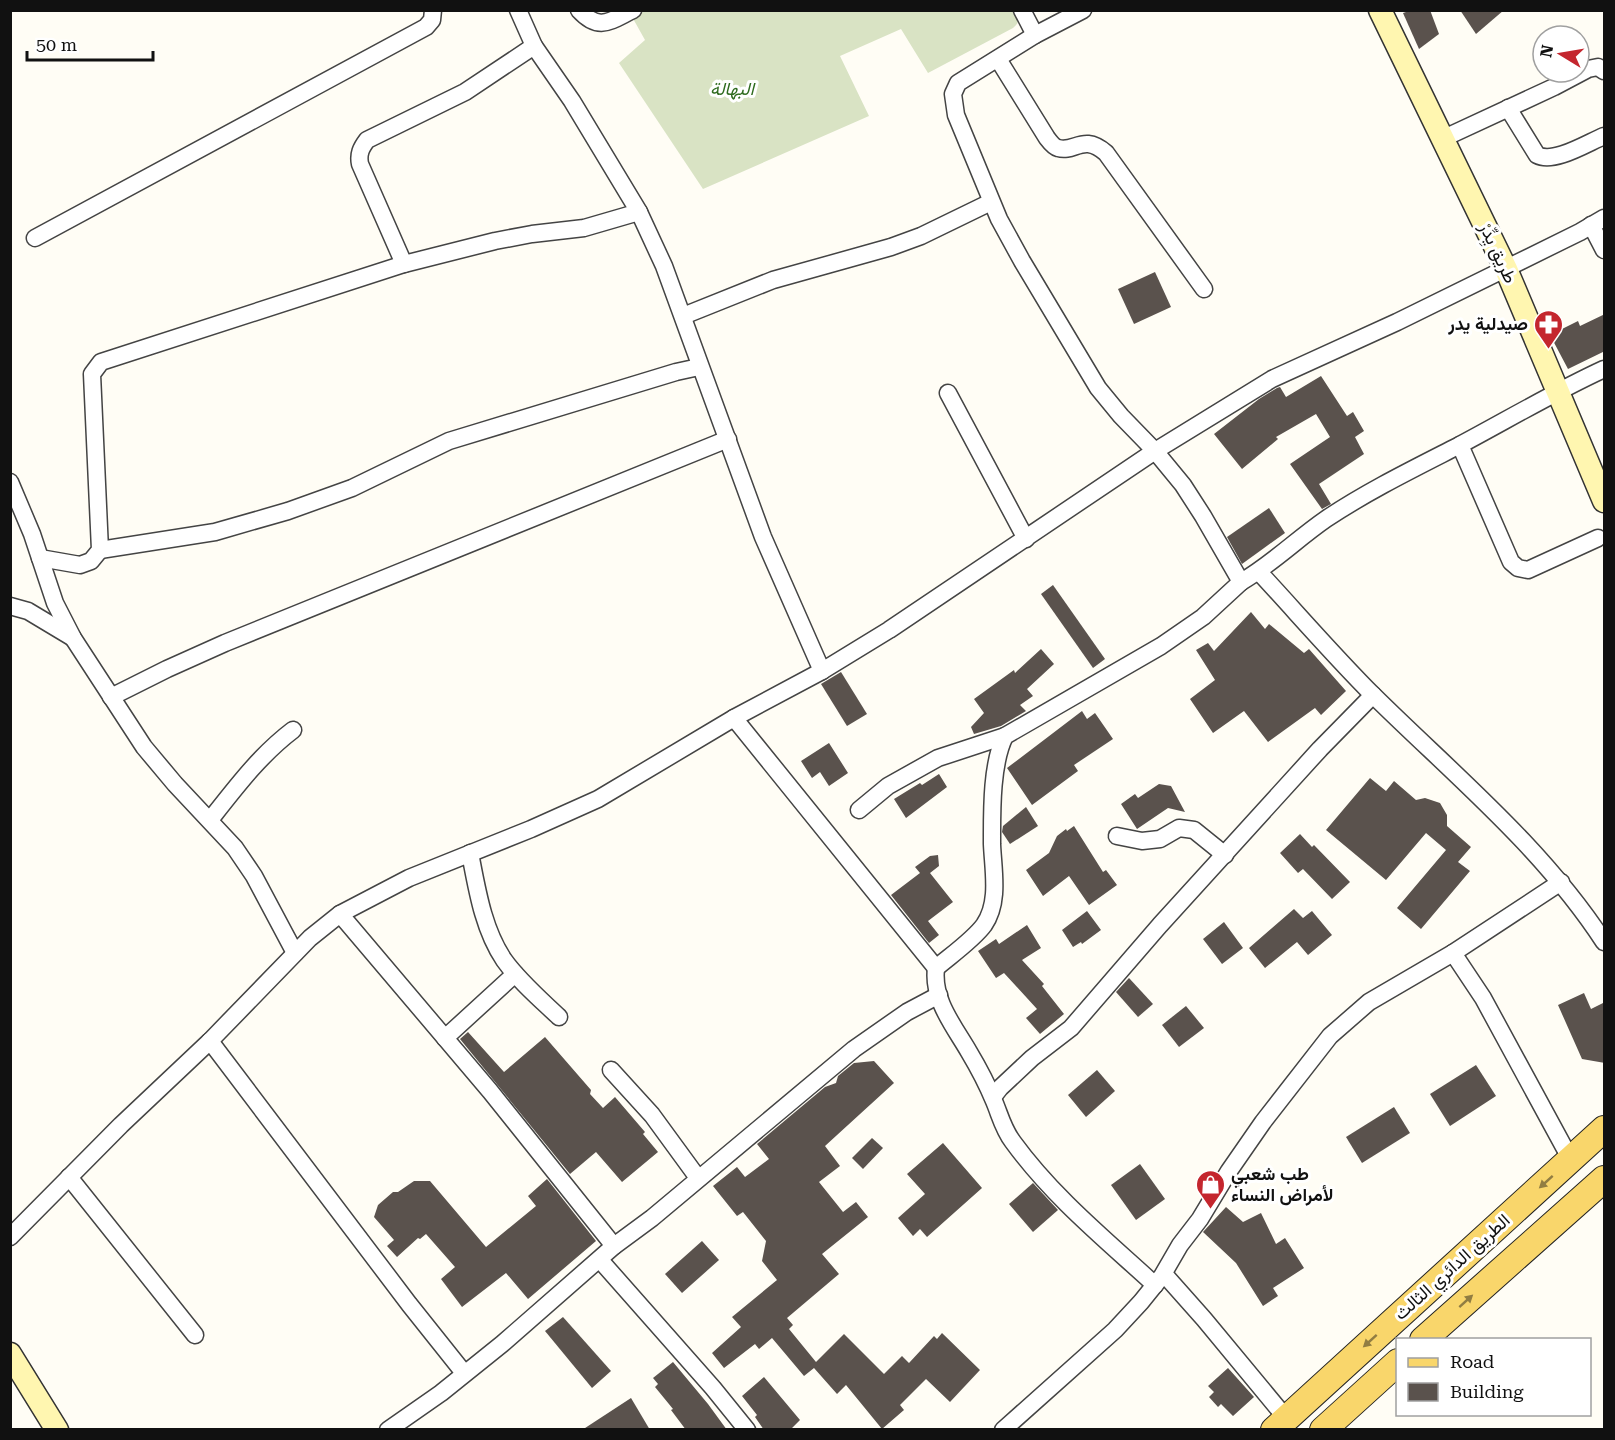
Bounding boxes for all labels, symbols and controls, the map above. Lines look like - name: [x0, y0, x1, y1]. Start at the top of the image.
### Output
- scale bar: [27, 24, 153, 62]
- north arrow: [1531, 24, 1591, 84]
- text: 50 m: [36, 34, 77, 55]
- text: N: [1536, 43, 1557, 59]
- park label: البهالة: [710, 78, 756, 100]
- street label: طريق يِدِّرْ: [1472, 218, 1522, 288]
- pharmacy icon: صيدلية يدر: [1533, 308, 1565, 350]
- place label: صيدلية يدر: [1447, 313, 1528, 335]
- place label: طب شعبي لأمراض النساء: [1231, 1163, 1333, 1206]
- shop icon: طب شعبي لأمراض النساء: [1194, 1168, 1226, 1210]
- one-way arrow: [1539, 1175, 1554, 1188]
- street label: الطريق الدائري الثالث: [1390, 1209, 1517, 1328]
- one-way arrow: [1458, 1295, 1473, 1308]
- one-way arrow: [1363, 1334, 1378, 1347]
- legend: [1396, 1338, 1591, 1416]
- text: Road: [1450, 1351, 1495, 1372]
- text: Building: [1450, 1381, 1524, 1402]

